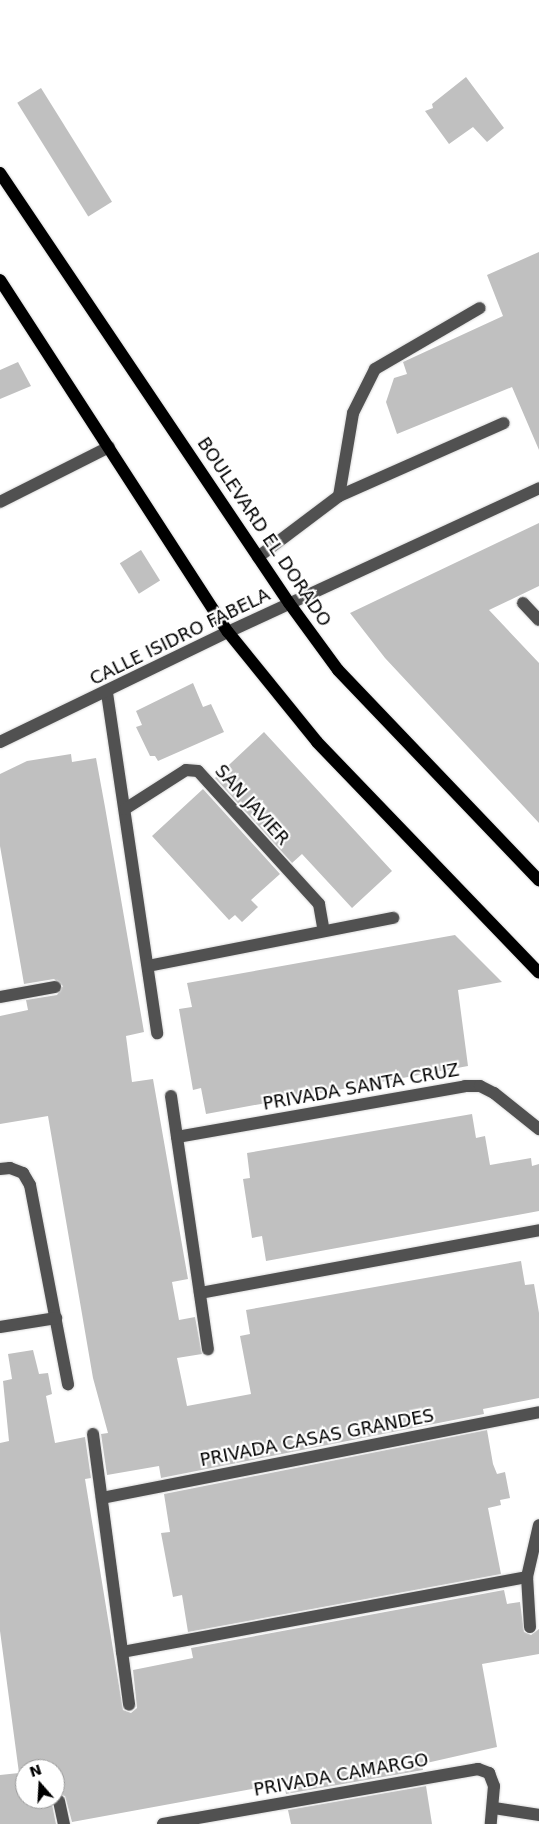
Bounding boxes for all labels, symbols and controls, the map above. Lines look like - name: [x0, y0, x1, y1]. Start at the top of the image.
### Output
- street label: BOULEVARD EL DORADO: [193, 433, 335, 631]
- street label: CALLE ISIDRO FABELA: [86, 584, 274, 690]
- street label: SAN JAVIER: [210, 760, 294, 850]
- street label: PRIVADA SANTA CRUZ: [261, 1059, 461, 1115]
- street label: PRIVADA CASAS GRANDES: [198, 1405, 436, 1471]
- street label: PRIVADA CAMARGO: [252, 1749, 430, 1801]
- north arrow: [15, 1759, 65, 1809]
- text: N: [27, 1761, 44, 1780]

